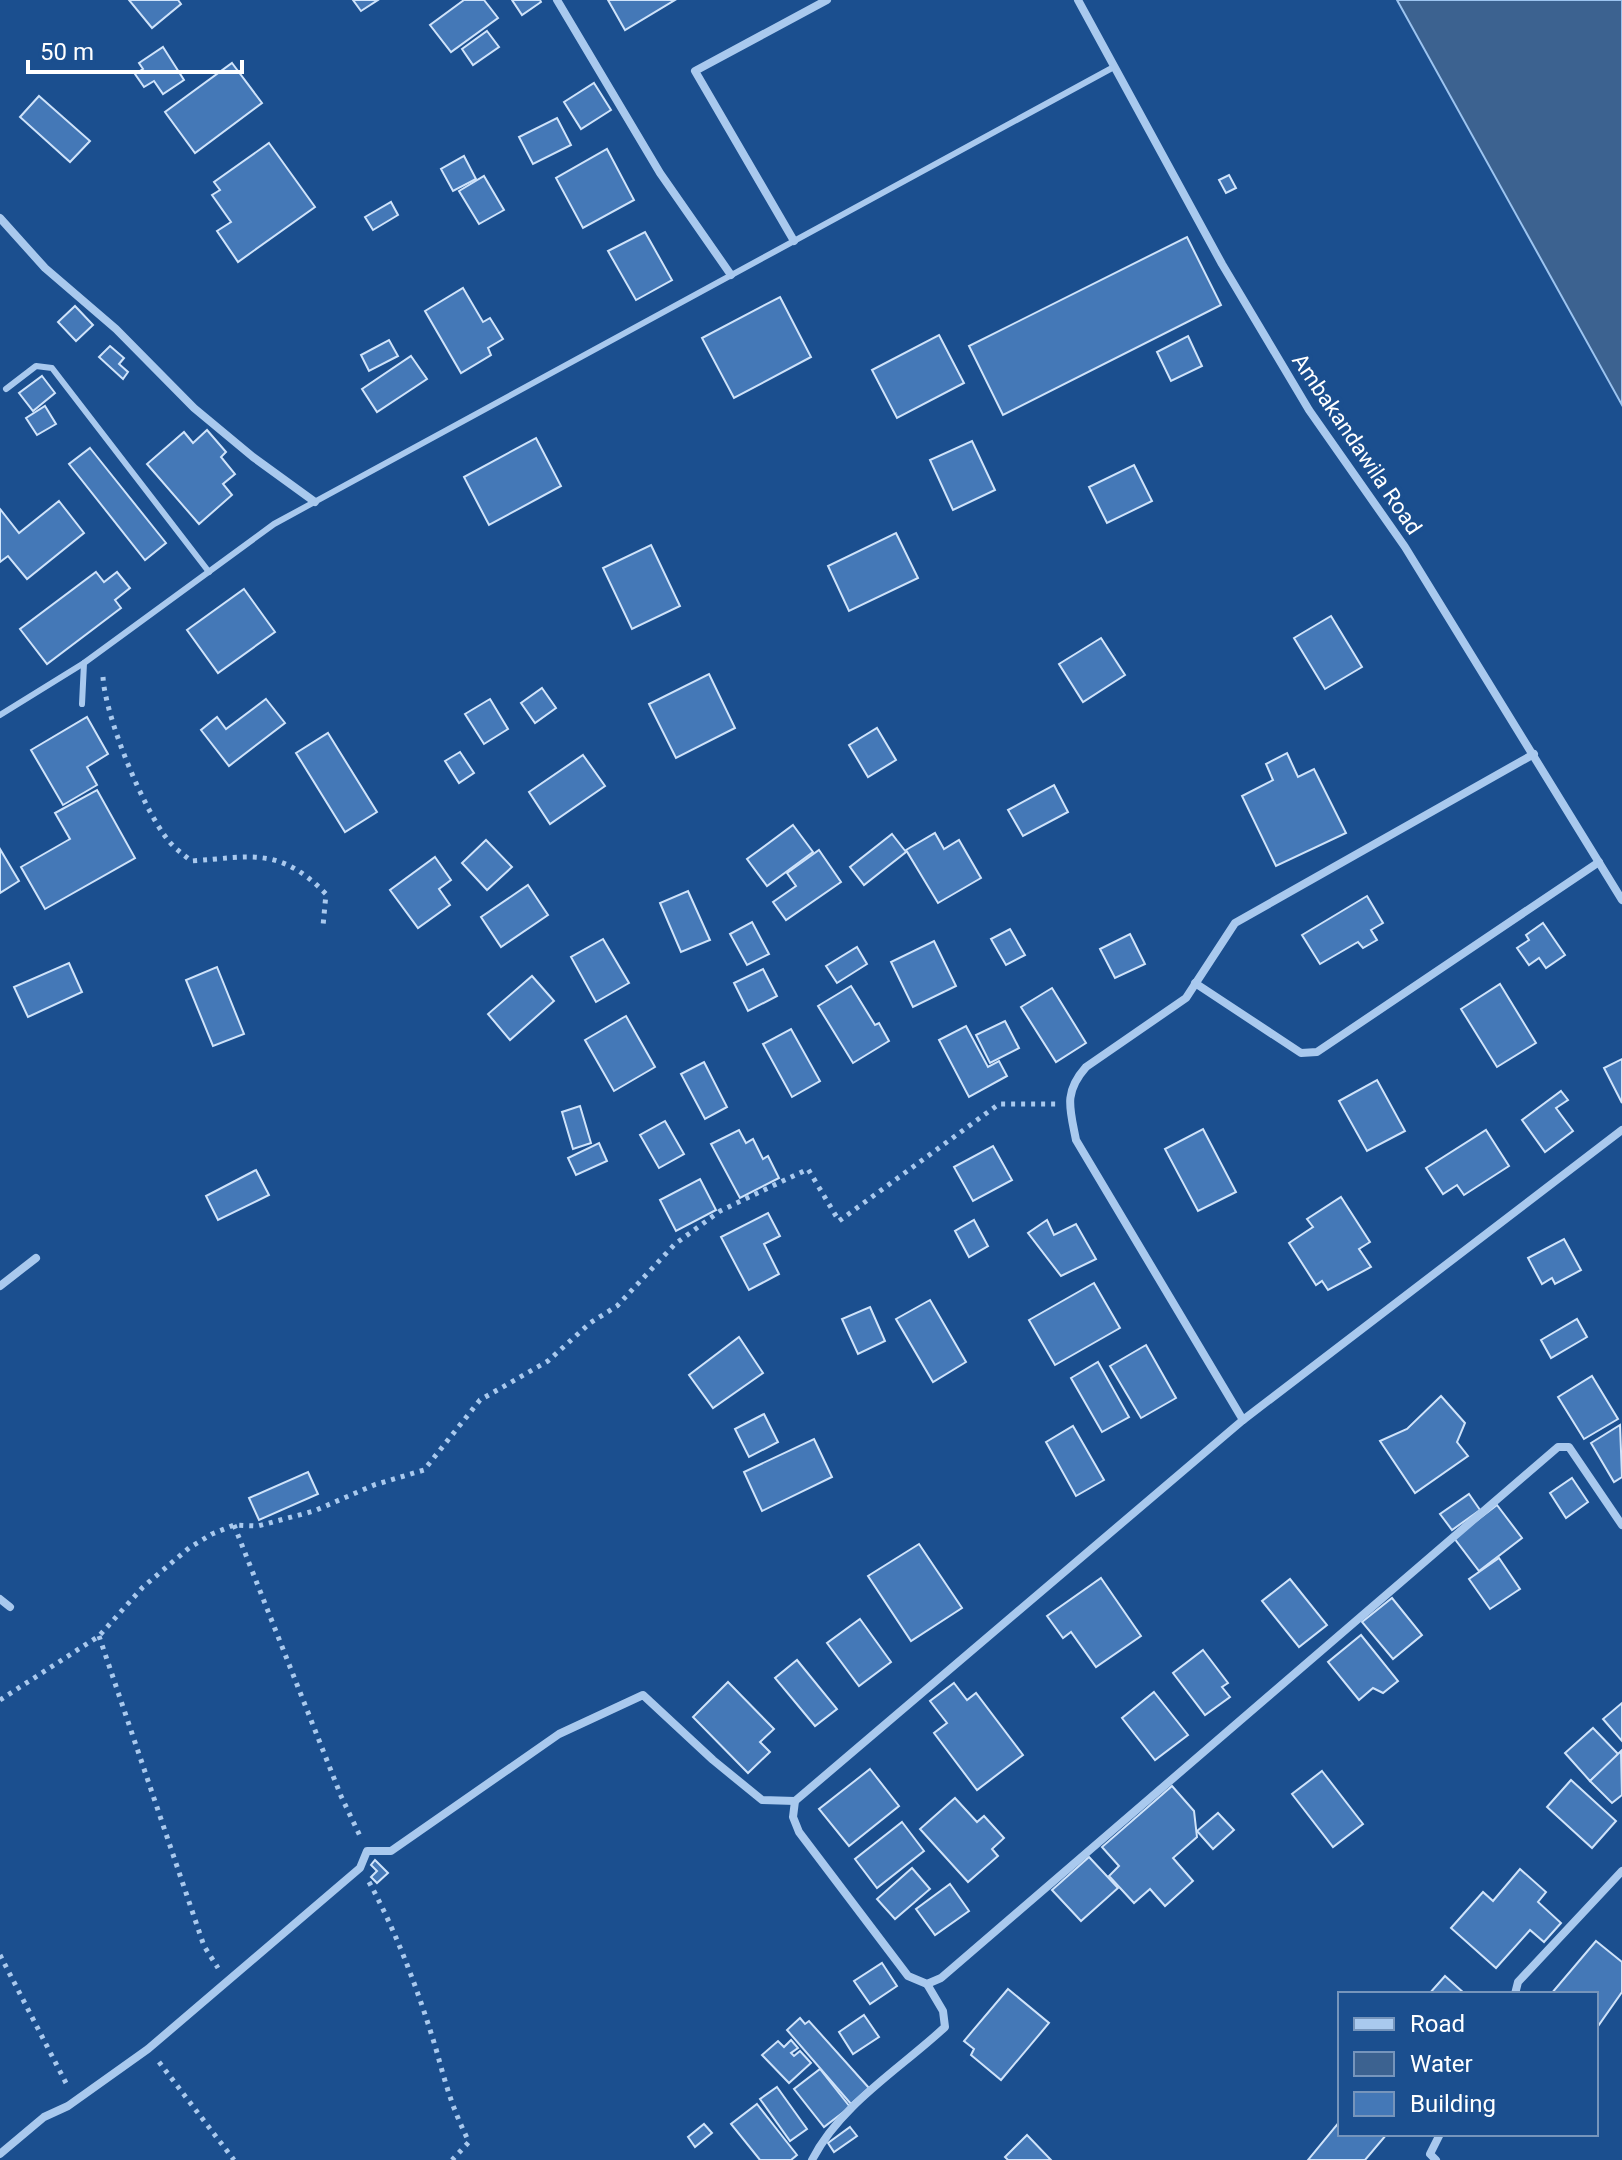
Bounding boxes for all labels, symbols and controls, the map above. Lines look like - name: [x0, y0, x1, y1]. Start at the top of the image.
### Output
- scale bar: [28, 24, 242, 74]
- text: 50 m: [40, 38, 94, 66]
- street label: Ambakandawila Road: [1287, 349, 1427, 539]
- legend: [1338, 1992, 1598, 2136]
- text: Road: [1410, 2010, 1465, 2038]
- text: Water: [1410, 2050, 1473, 2078]
- text: Building: [1410, 2090, 1496, 2118]

